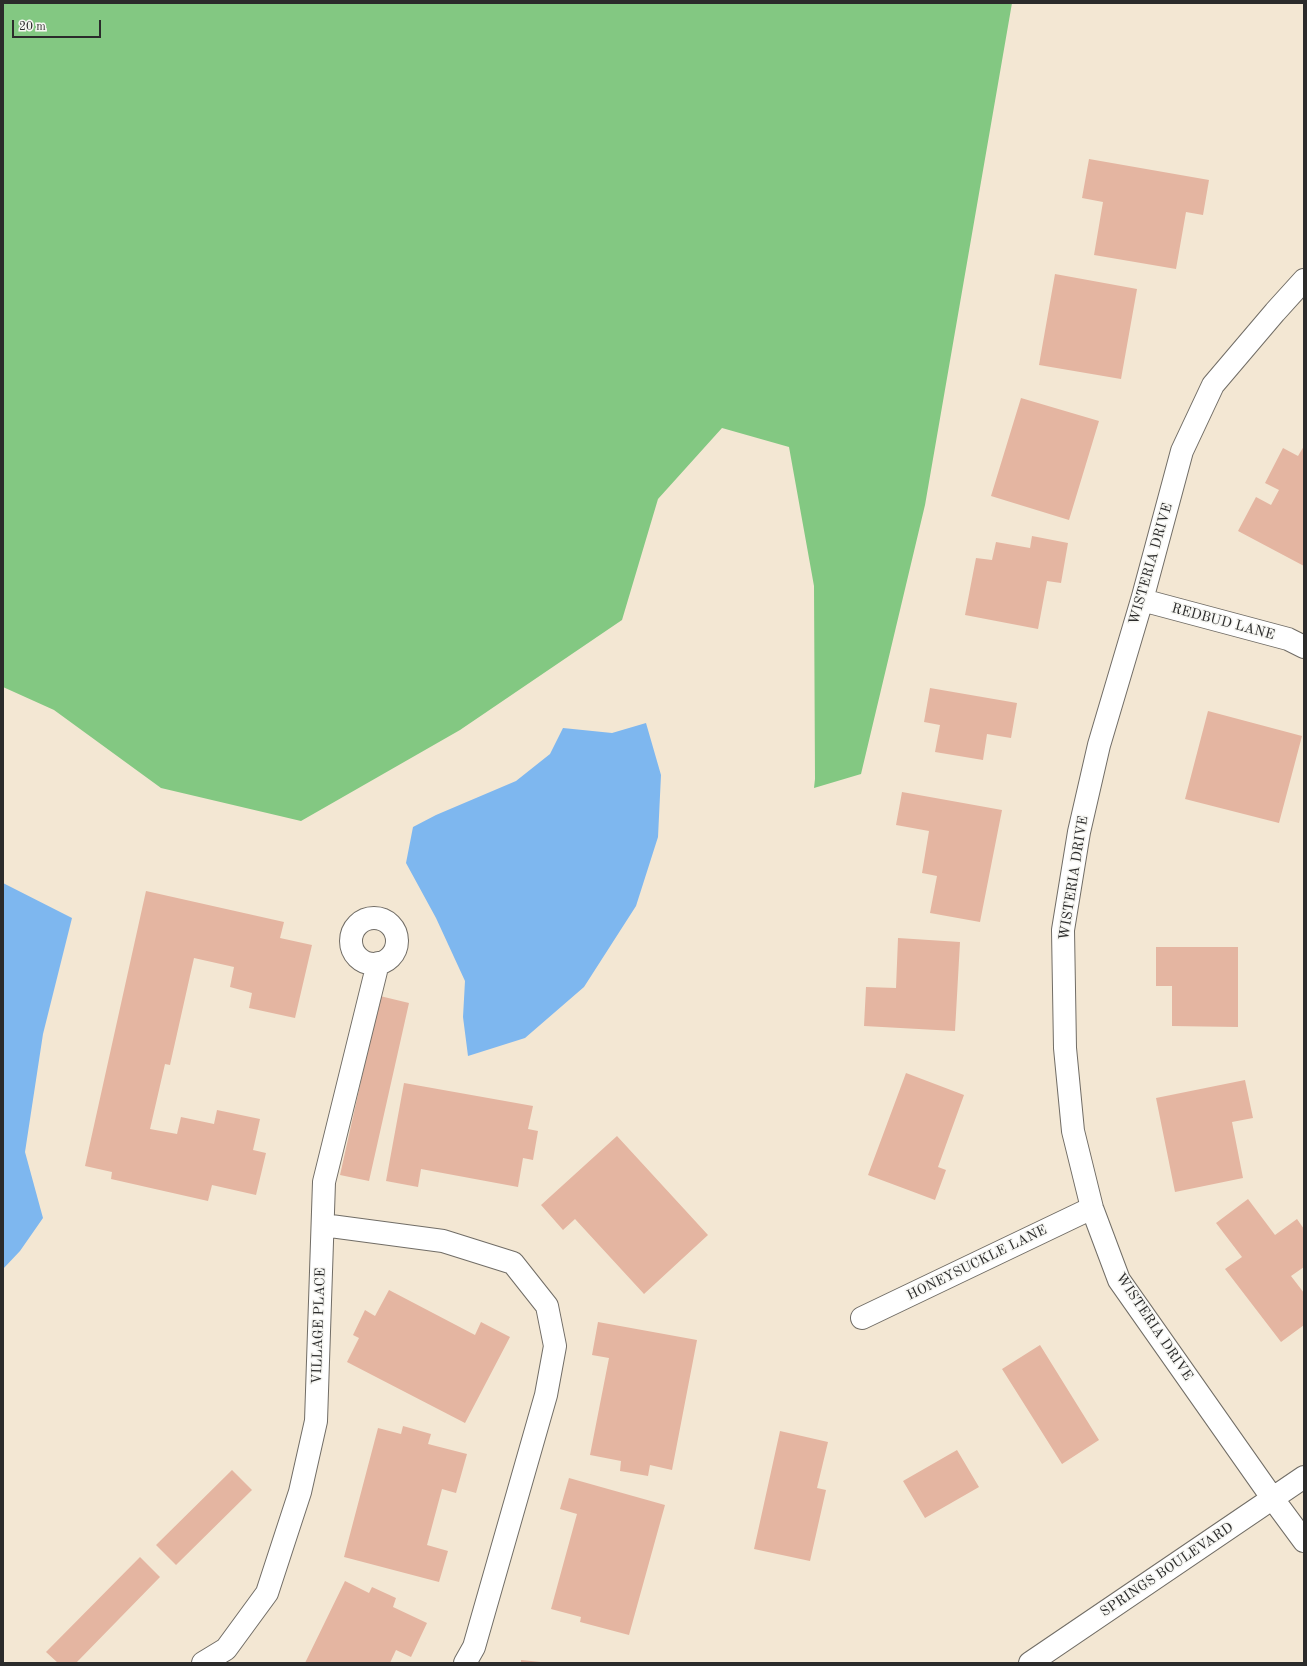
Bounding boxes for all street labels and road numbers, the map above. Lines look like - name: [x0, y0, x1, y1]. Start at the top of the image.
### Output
- street label: WISTERIA DRIVE: [1126, 501, 1176, 627]
- street label: REDBUD LANE: [1170, 600, 1276, 644]
- street label: WISTERIA DRIVE: [1056, 815, 1092, 941]
- street label: HONEYSUCKLE LANE: [904, 1222, 1050, 1304]
- street label: VILLAGE PLACE: [309, 1267, 329, 1385]
- street label: WISTERIA DRIVE: [1112, 1270, 1196, 1384]
- street label: SPRINGS BOULEVARD: [1097, 1519, 1237, 1621]

